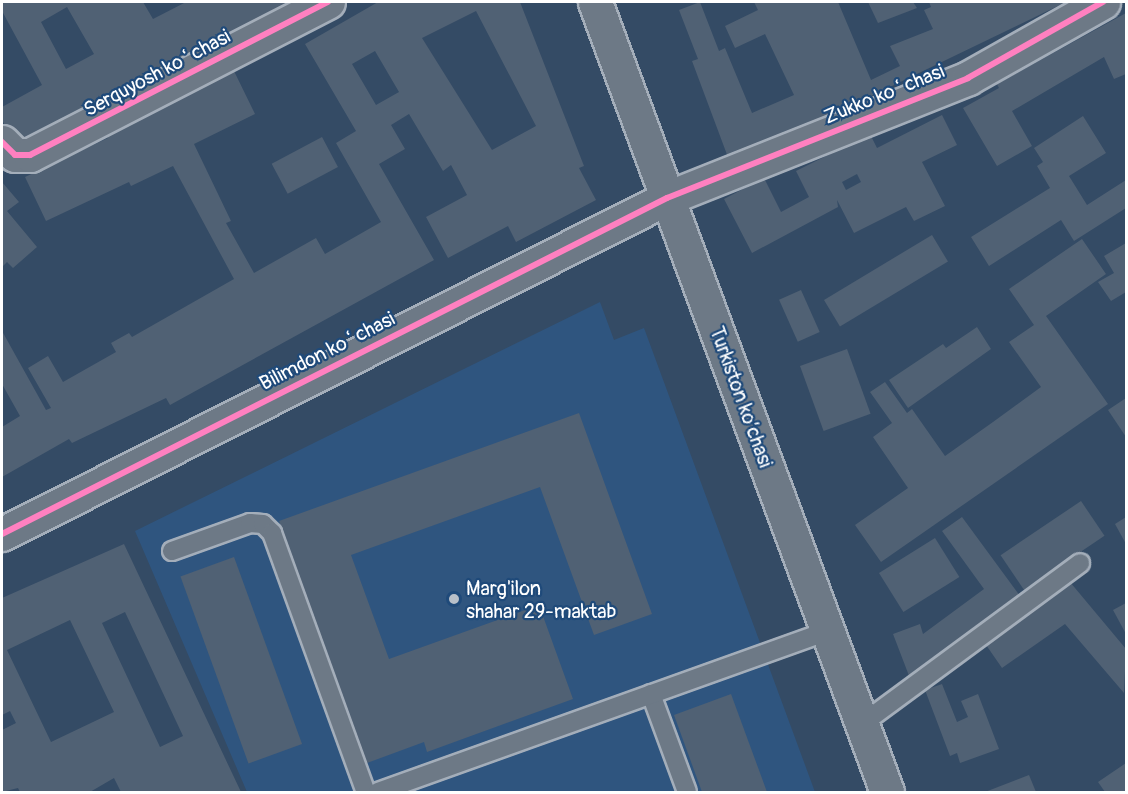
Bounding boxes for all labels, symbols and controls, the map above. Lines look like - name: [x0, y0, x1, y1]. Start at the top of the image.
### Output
- street label: Serquyosh koʻchasi: [80, 24, 234, 122]
- street label: Zukko koʻchasi: [820, 59, 948, 129]
- street label: Bilimdon koʻchasi: [255, 307, 399, 395]
- street label: Turkiston ko’chasi: [704, 323, 778, 471]
- place label: Marg'ilon shahar 29-maktab: [466, 576, 616, 623]
- marker: Marg'ilon shahar 29-maktab: [447, 592, 461, 606]

